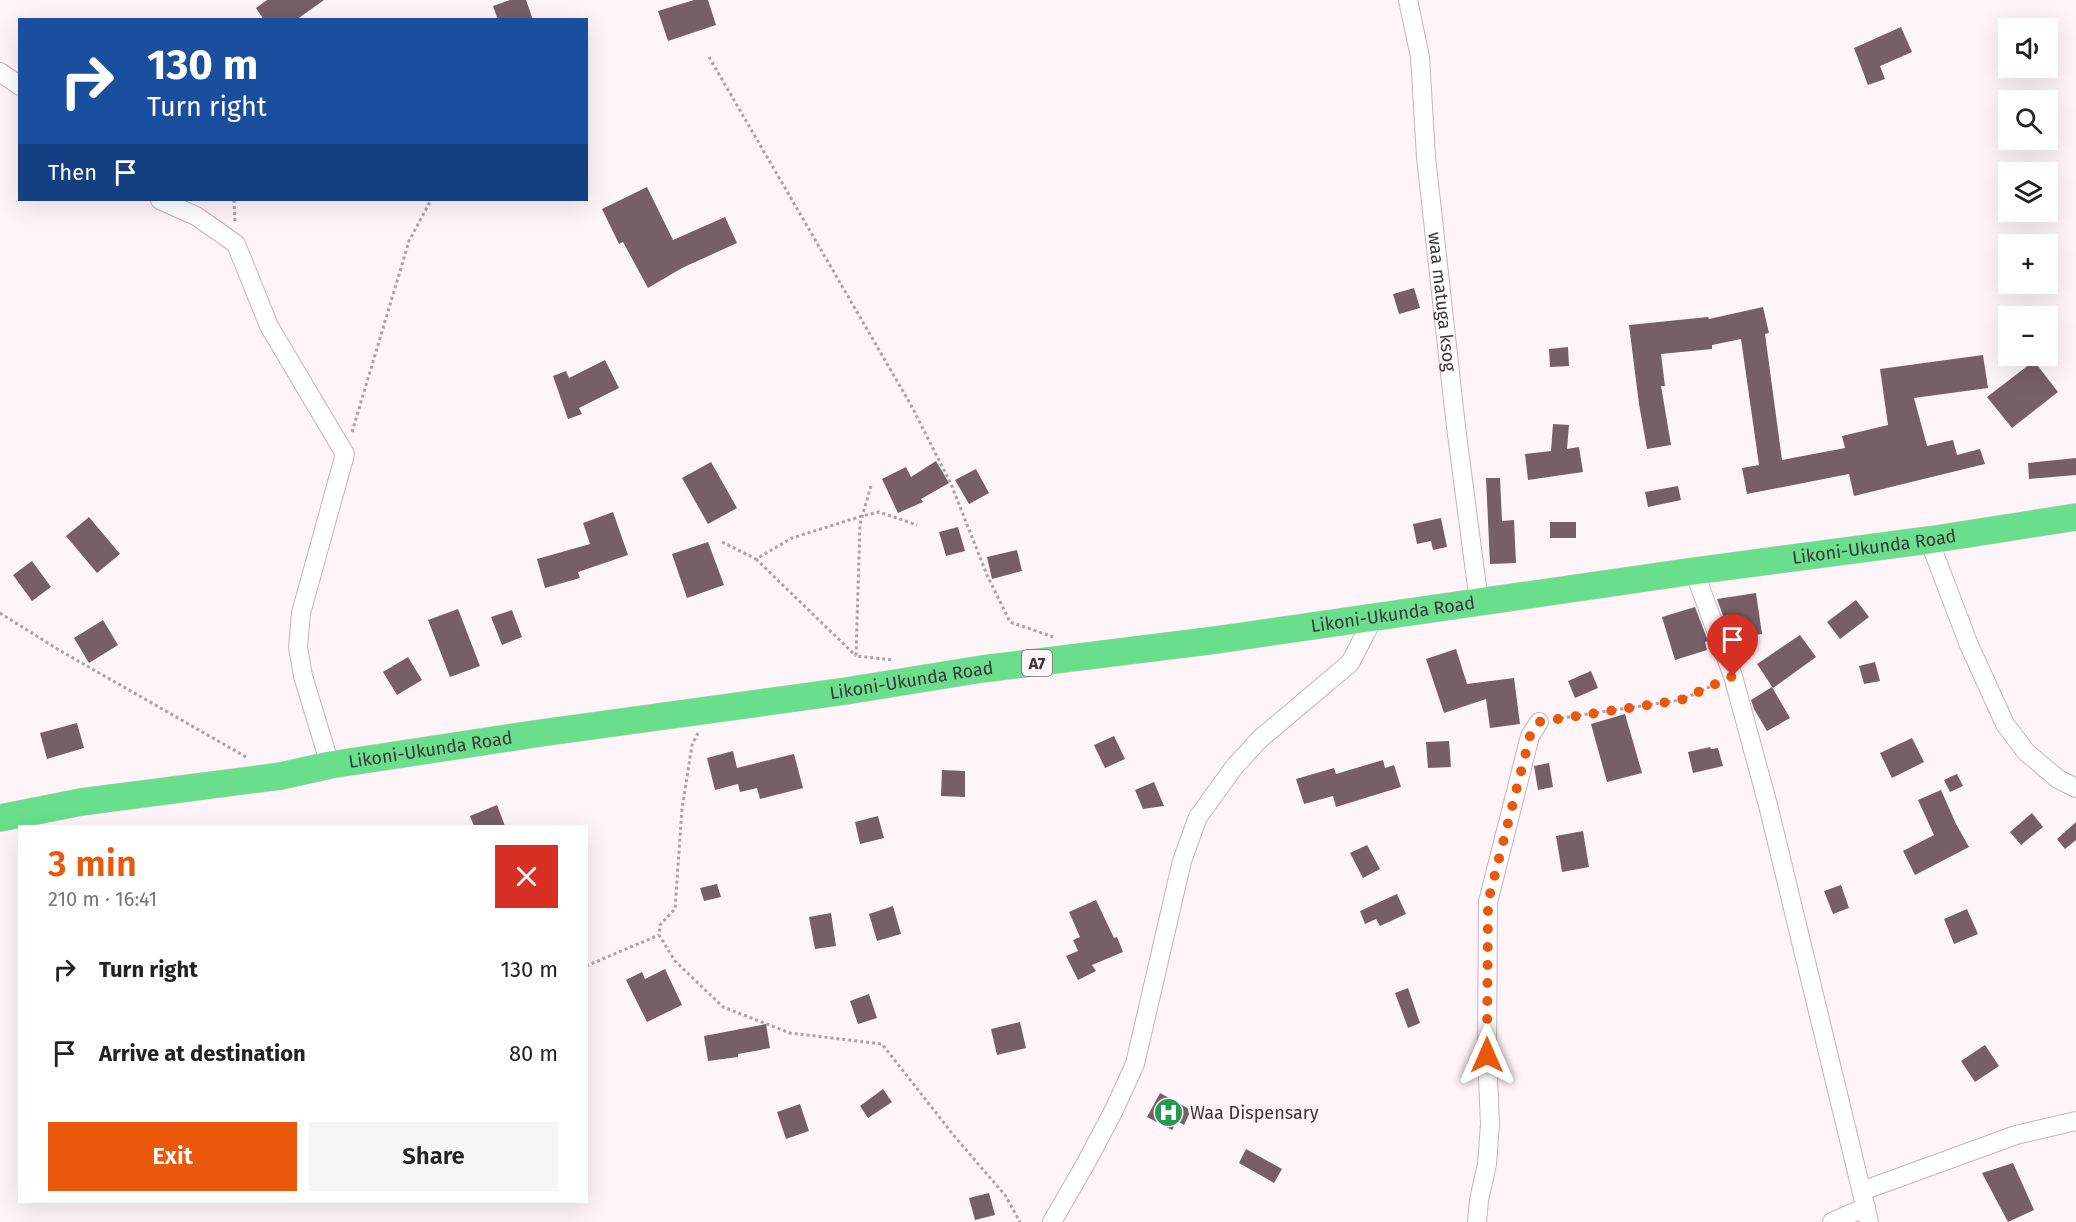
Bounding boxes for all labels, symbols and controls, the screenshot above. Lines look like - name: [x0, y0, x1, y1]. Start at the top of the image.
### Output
- map controls: [1998, 18, 2058, 366]
- button: sound: [1998, 18, 2058, 78]
- text: 130 m: [147, 40, 258, 90]
- icon: right: [48, 42, 126, 120]
- button: search: [1998, 90, 2058, 150]
- text: Turn right: [147, 91, 267, 123]
- icon: arrive: [109, 156, 142, 189]
- text: Then: [48, 159, 97, 186]
- button: layers: [1998, 162, 2058, 222]
- street label: waa matuga ksog: [1423, 231, 1461, 373]
- button: +: [1998, 234, 2058, 294]
- button: −: [1998, 306, 2058, 366]
- street label: Likoni-Ukunda Road: [1791, 525, 1958, 569]
- street label: Likoni-Ukunda Road: [1309, 592, 1476, 637]
- pin: [1707, 614, 1758, 676]
- icon: arrive: [1716, 623, 1749, 656]
- road number: A7: [1022, 650, 1052, 676]
- street label: Likoni-Ukunda Road: [828, 657, 994, 704]
- street label: Likoni-Ukunda Road: [347, 726, 514, 773]
- text: 3 min: [48, 842, 137, 886]
- button: close: [495, 845, 558, 908]
- text: 210 m · 16:41: [48, 887, 157, 911]
- icon: right: [48, 953, 81, 986]
- text: Turn right: [99, 956, 198, 983]
- text: 130 m: [501, 956, 558, 983]
- position arrow: [1455, 1023, 1519, 1087]
- icon: arrive: [48, 1037, 81, 1070]
- text: Arrive at destination: [99, 1040, 306, 1067]
- text: 80 m: [509, 1040, 558, 1067]
- hospital icon: Waa Dispensary: [1153, 1097, 1185, 1129]
- place label: Waa Dispensary: [1190, 1102, 1319, 1124]
- button: Exit: [48, 1122, 297, 1191]
- button: Share: [309, 1122, 558, 1191]

